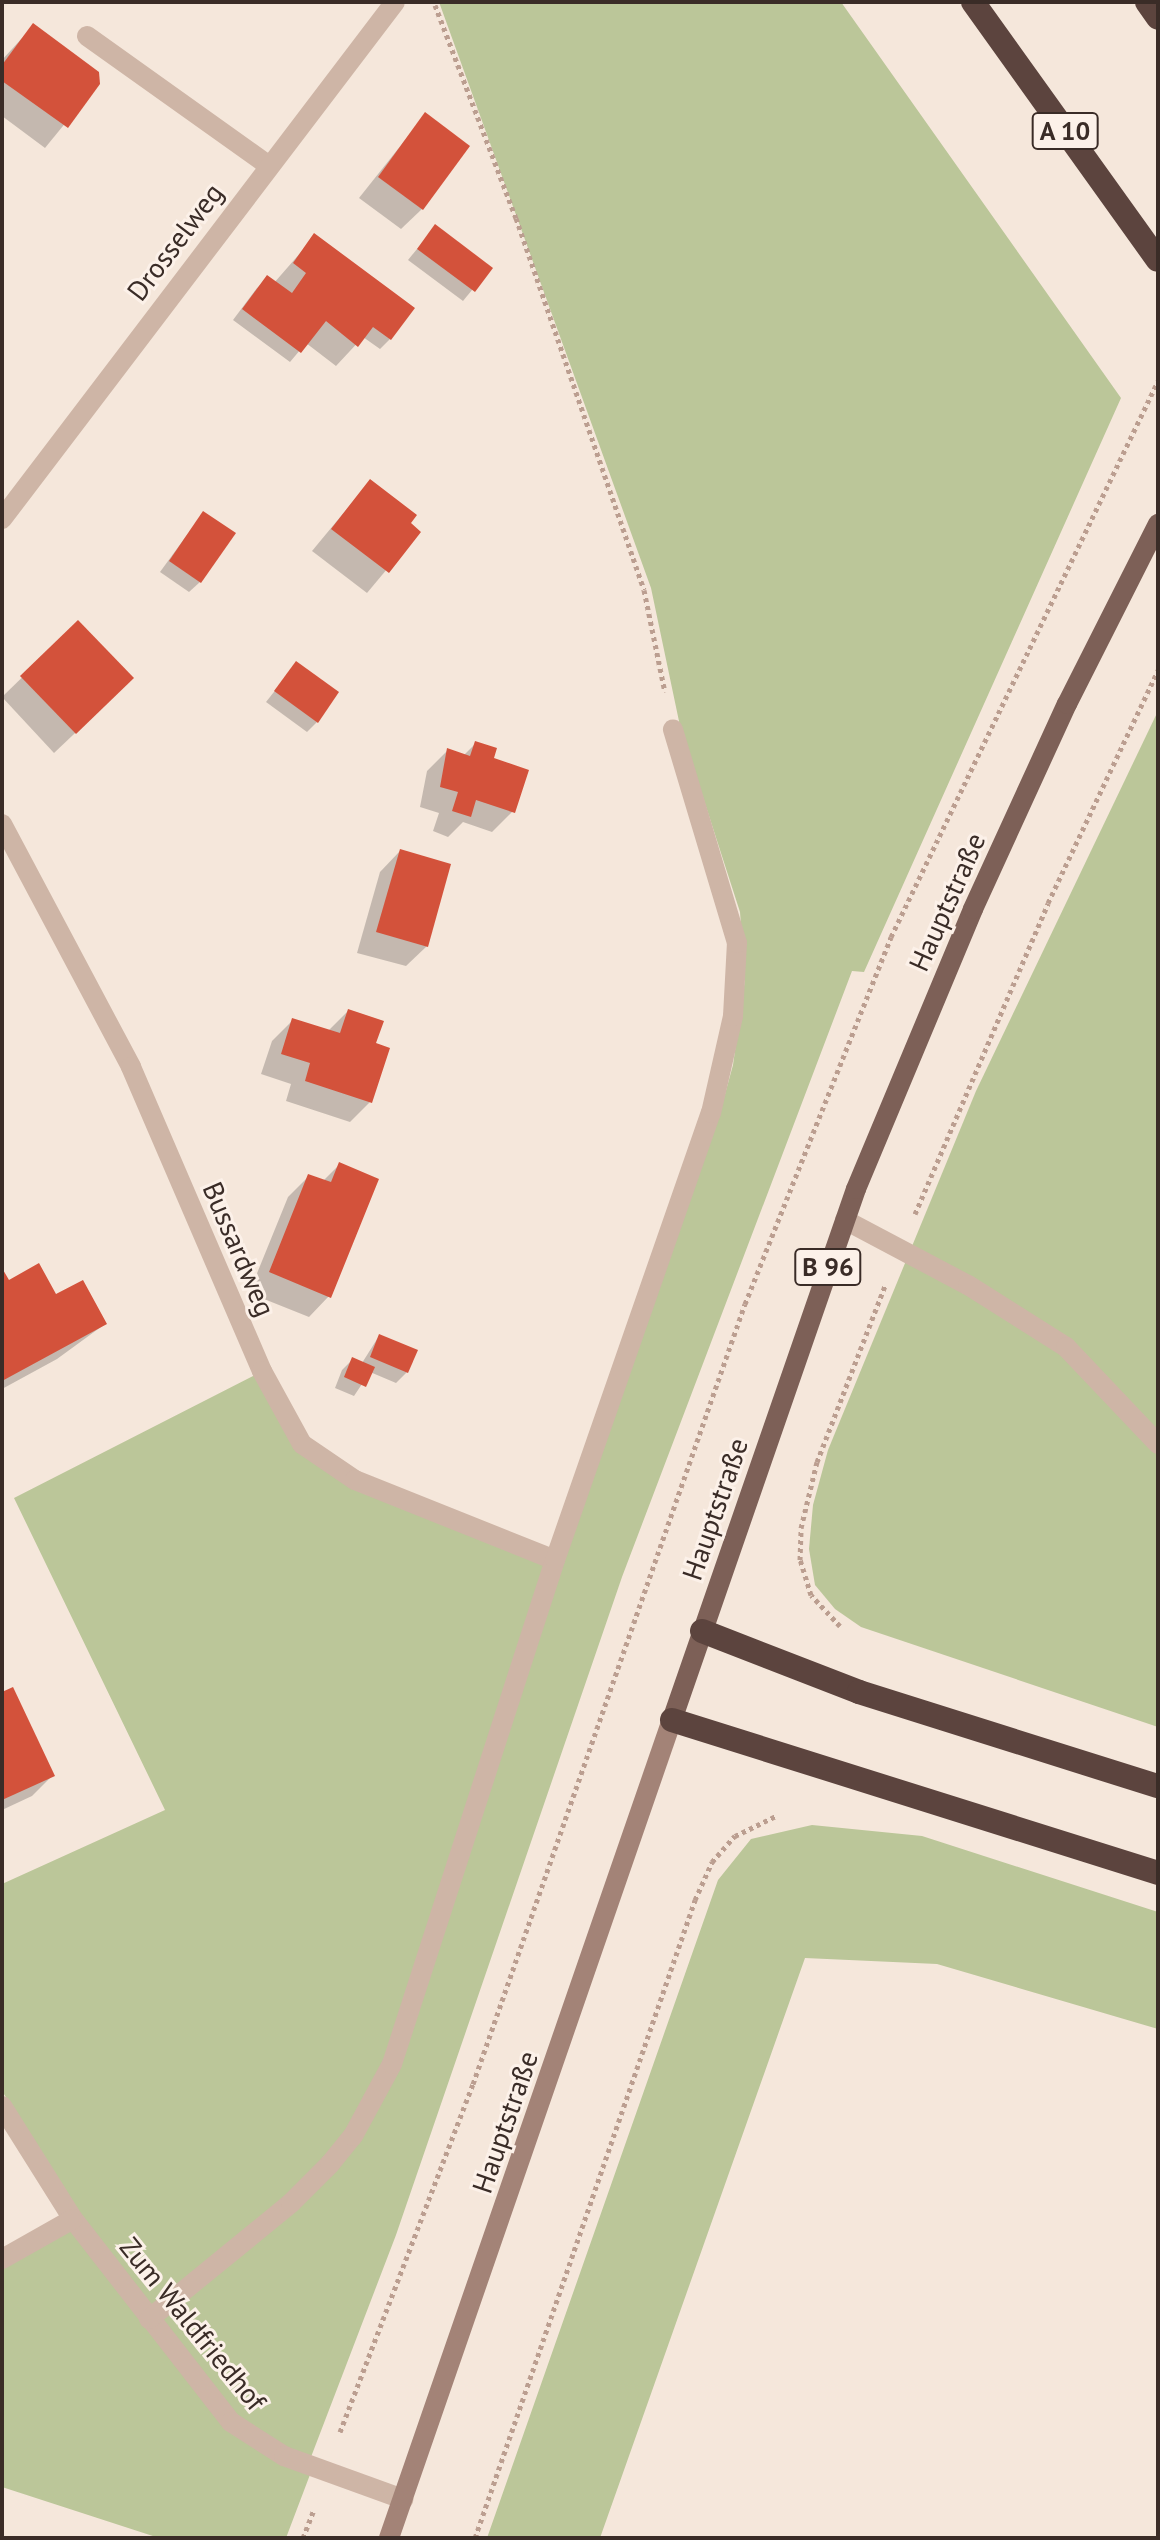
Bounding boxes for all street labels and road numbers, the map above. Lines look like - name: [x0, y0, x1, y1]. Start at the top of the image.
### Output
- road number: A 10: [1031, 109, 1099, 153]
- street label: Drosselweg: [120, 177, 230, 307]
- street label: Hauptstraße: [902, 828, 992, 976]
- street label: Bussardweg: [196, 1177, 282, 1321]
- road number: B 96: [794, 1245, 862, 1289]
- street label: Hauptstraße: [675, 1434, 755, 1584]
- street label: Hauptstraße: [465, 2047, 545, 2197]
- street label: Zum Waldfriedhof: [113, 2231, 273, 2417]

